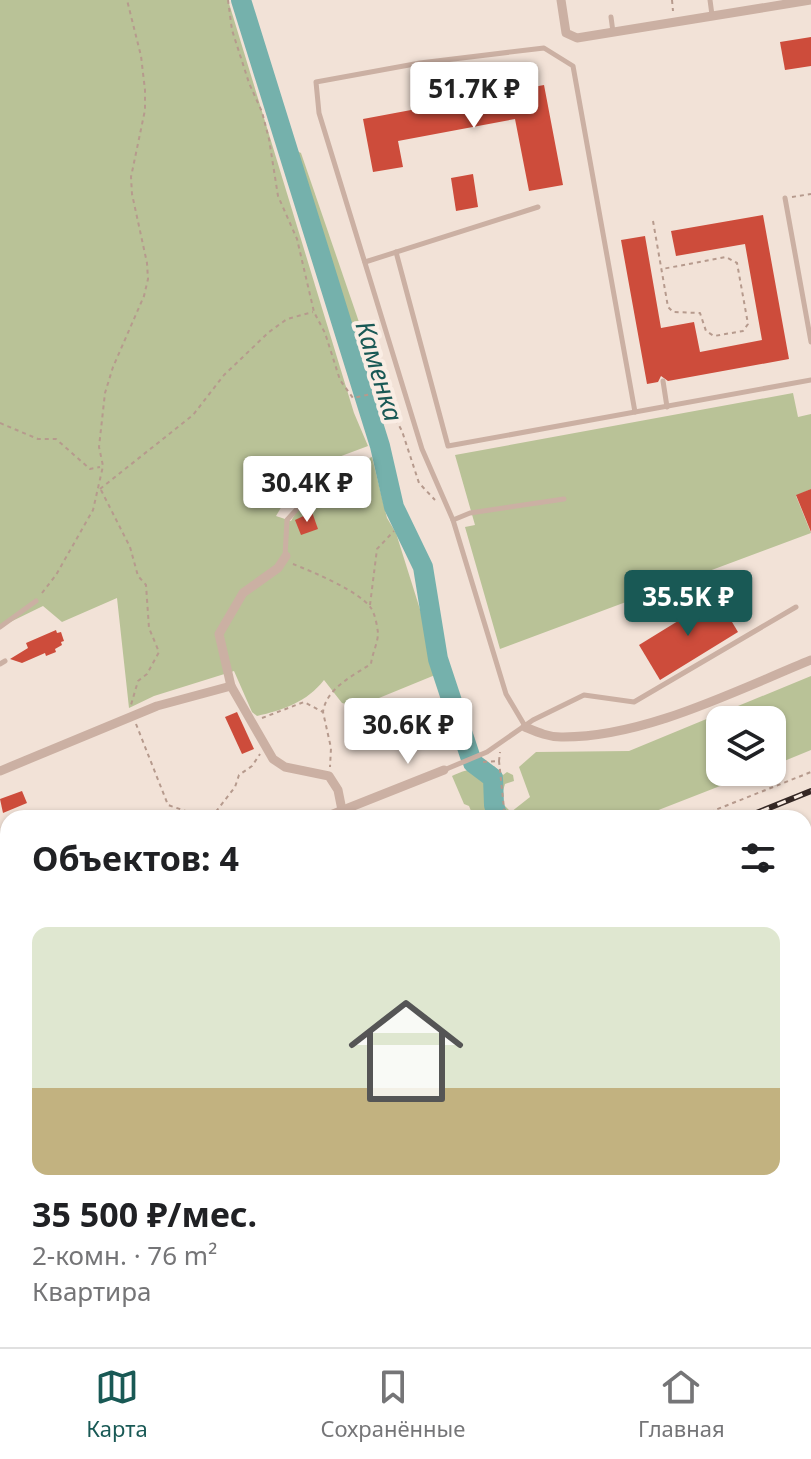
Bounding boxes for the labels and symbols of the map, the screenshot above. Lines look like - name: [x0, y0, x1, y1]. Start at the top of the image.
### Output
- pin: 51.7K ₽: [400, 62, 548, 130]
- water label: Каменка: [348, 316, 412, 426]
- pin: 30.4K ₽: [233, 456, 381, 524]
- pin: 35.5K ₽: [614, 570, 762, 638]
- pin: 30.6K ₽: [334, 698, 482, 766]

